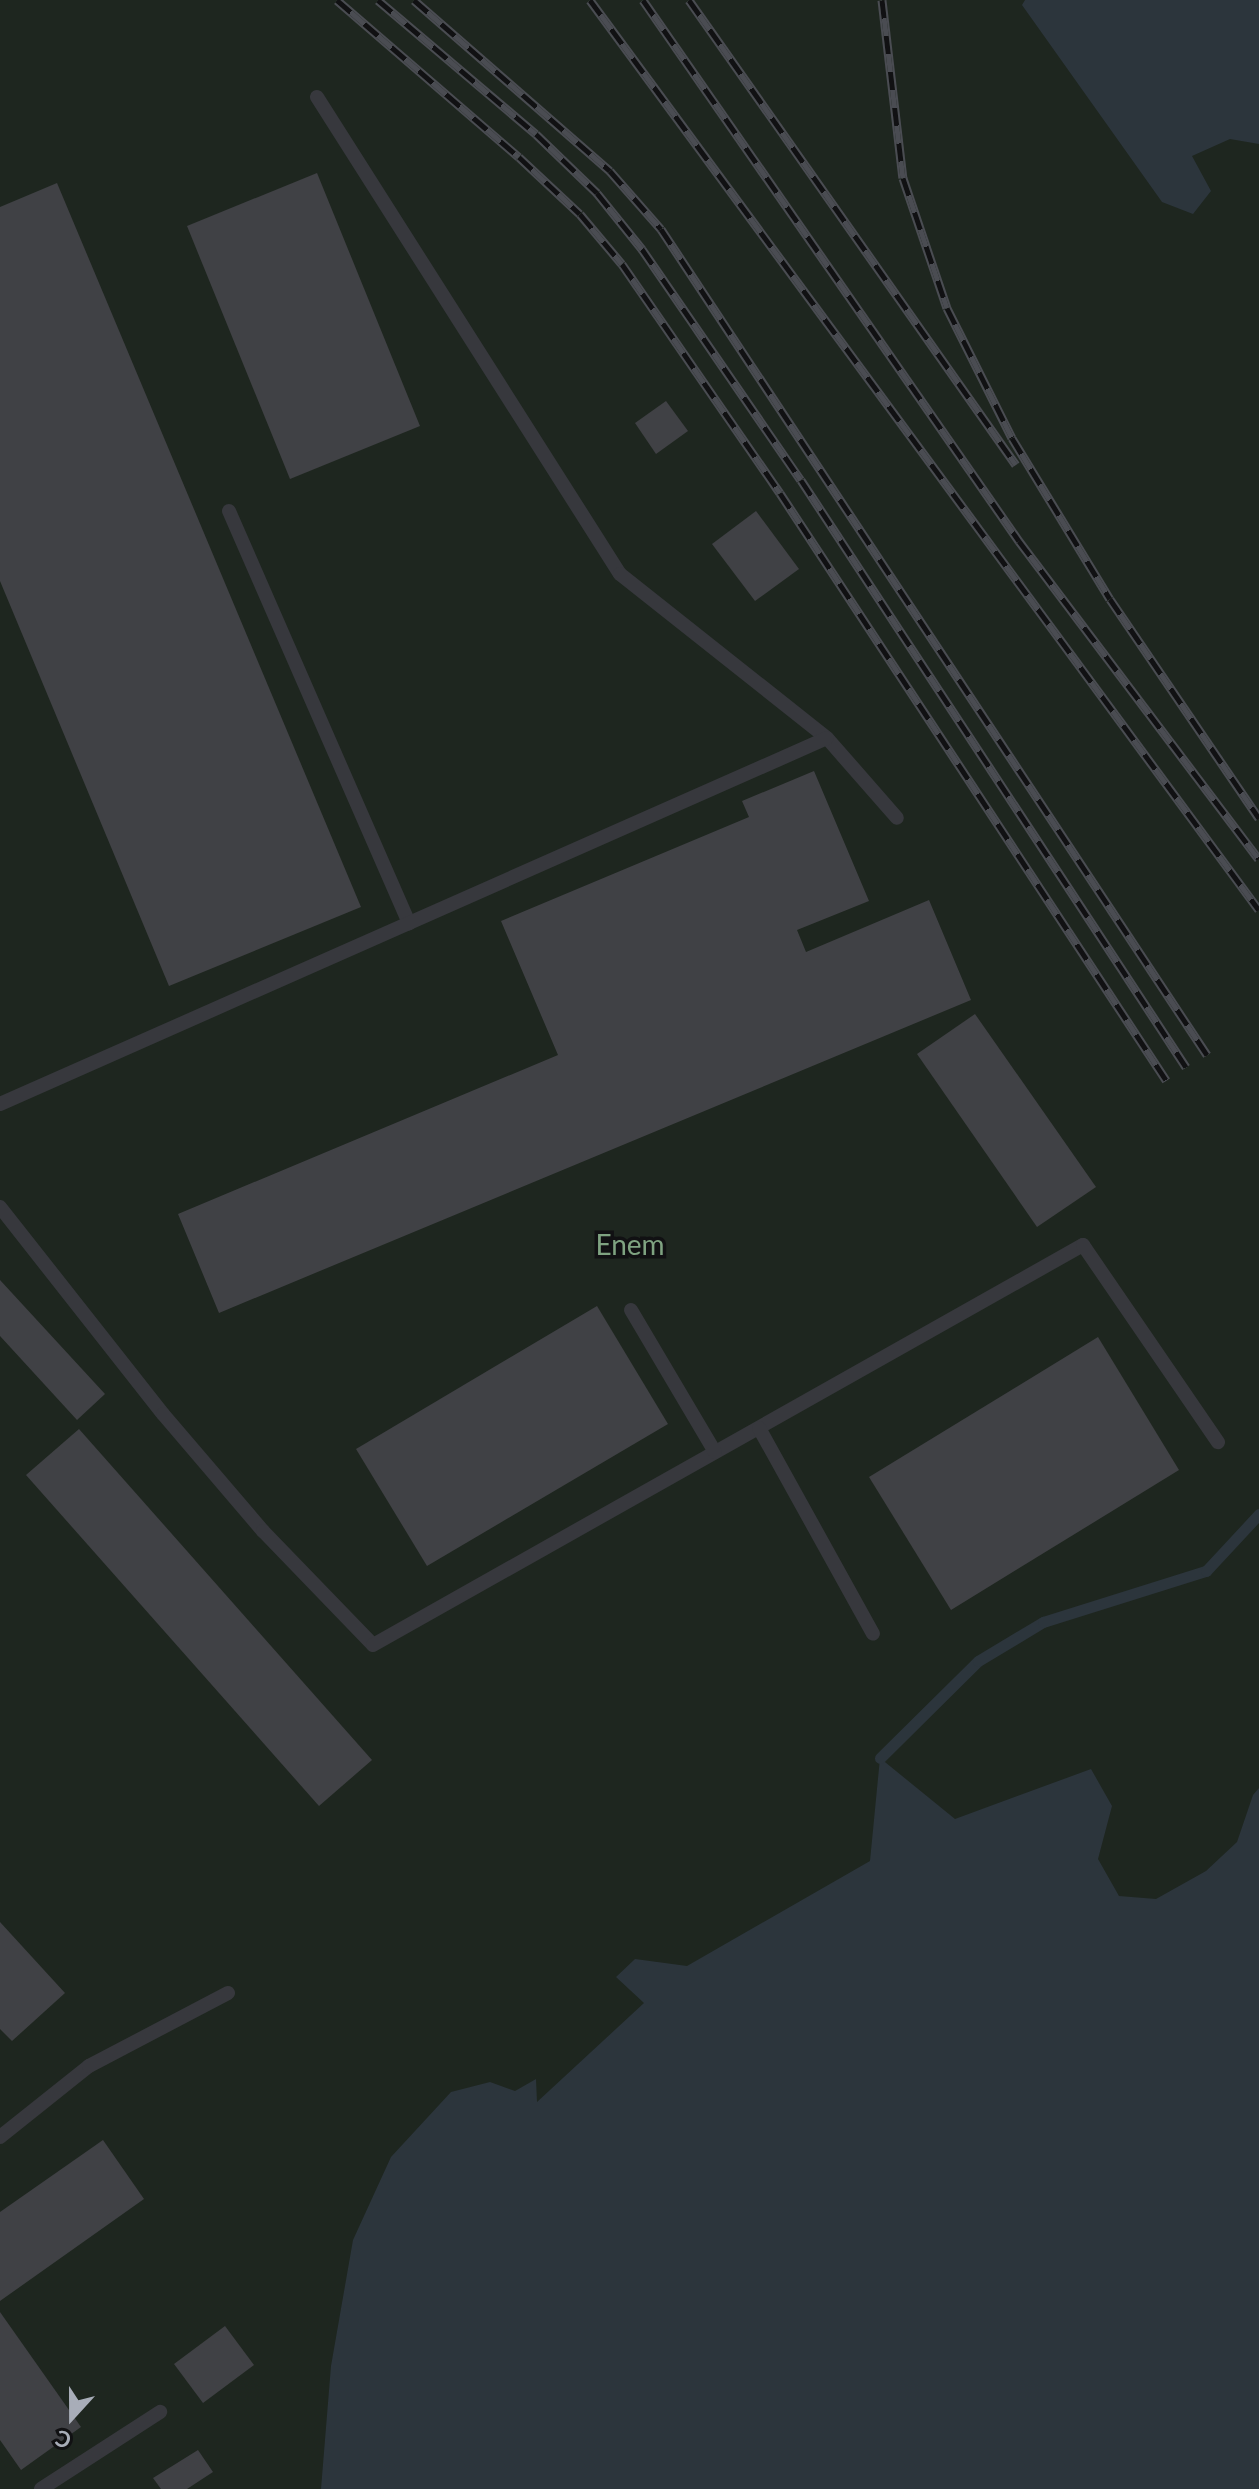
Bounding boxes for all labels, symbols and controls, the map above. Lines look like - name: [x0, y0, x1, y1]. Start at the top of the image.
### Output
- park label: Enem: [595, 1227, 665, 1261]
- north arrow: [32, 2377, 112, 2457]
- text: С: [52, 2425, 75, 2455]

